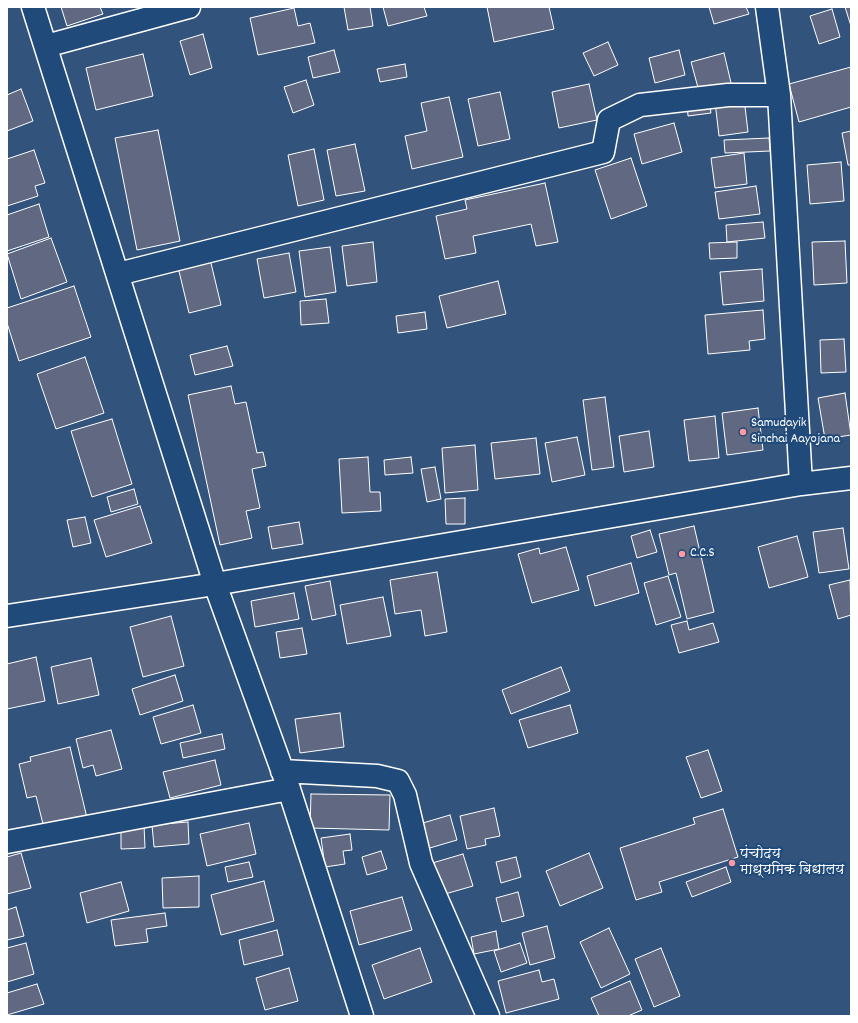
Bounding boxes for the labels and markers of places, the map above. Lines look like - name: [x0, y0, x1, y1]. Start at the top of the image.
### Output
- place label: Samudayik Sinchai Aayojana: [751, 416, 840, 448]
- marker: Samudayik Sinchai Aayojana: [738, 427, 748, 437]
- place label: C.C.S: [690, 546, 715, 562]
- marker: C.C.S: [677, 549, 687, 559]
- place label: पंचोदय माध्यमिक बिधालय: [740, 847, 844, 880]
- marker: पंचोदय माध्यमिक बिधालय: [727, 858, 737, 868]

